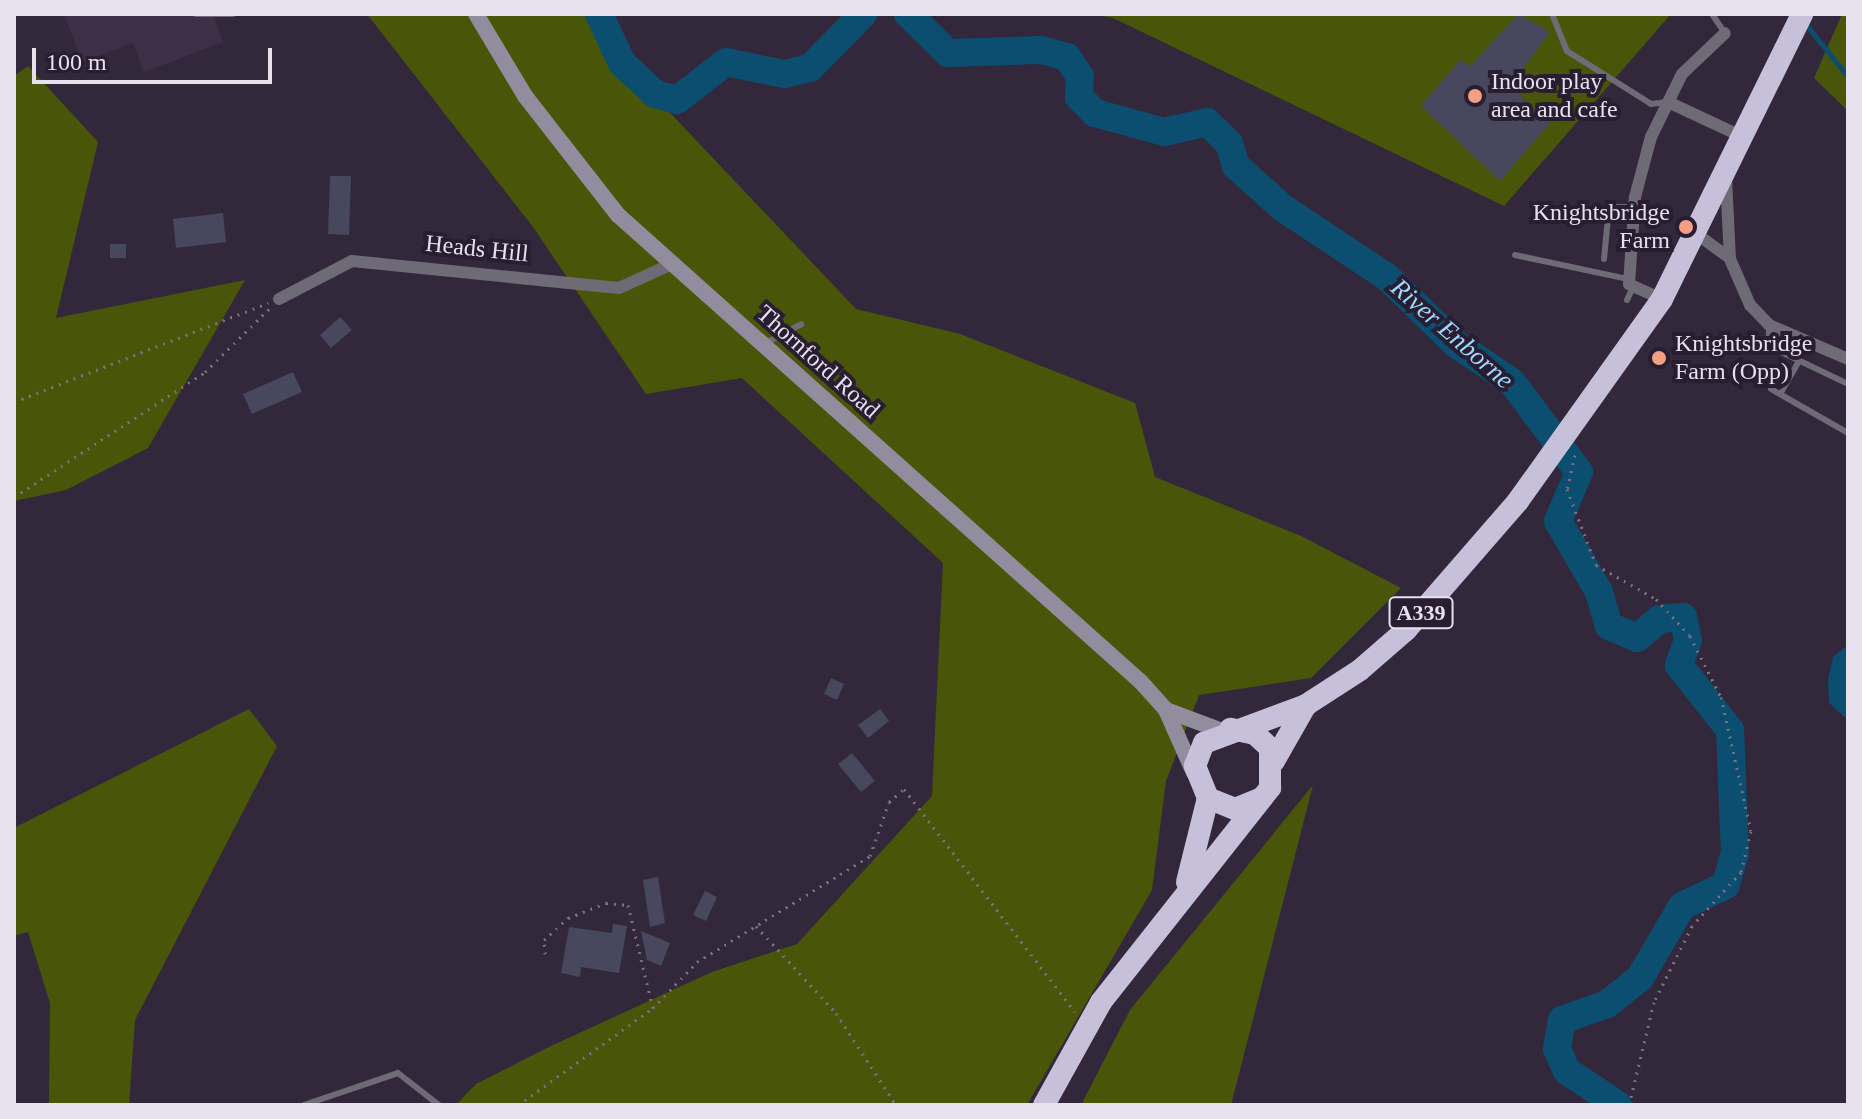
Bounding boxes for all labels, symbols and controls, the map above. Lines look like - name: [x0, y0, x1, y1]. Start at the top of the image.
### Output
- scale bar: [36, 32, 276, 82]
- text: 100 m: [46, 49, 107, 75]
- place label: Indoor play area and cafe: [1491, 68, 1618, 124]
- marker: Indoor play area and cafe: [1466, 87, 1484, 105]
- place label: Knightsbridge Farm: [1533, 199, 1670, 255]
- marker: Knightsbridge Farm: [1677, 218, 1695, 236]
- street label: Heads Hill: [424, 229, 530, 269]
- water label: River Enborne: [1384, 272, 1520, 396]
- street label: Thornford Road: [751, 299, 885, 425]
- place label: Knightsbridge Farm (Opp): [1675, 330, 1812, 386]
- marker: Knightsbridge Farm (Opp): [1650, 349, 1668, 367]
- road number: A339: [1387, 595, 1455, 631]

